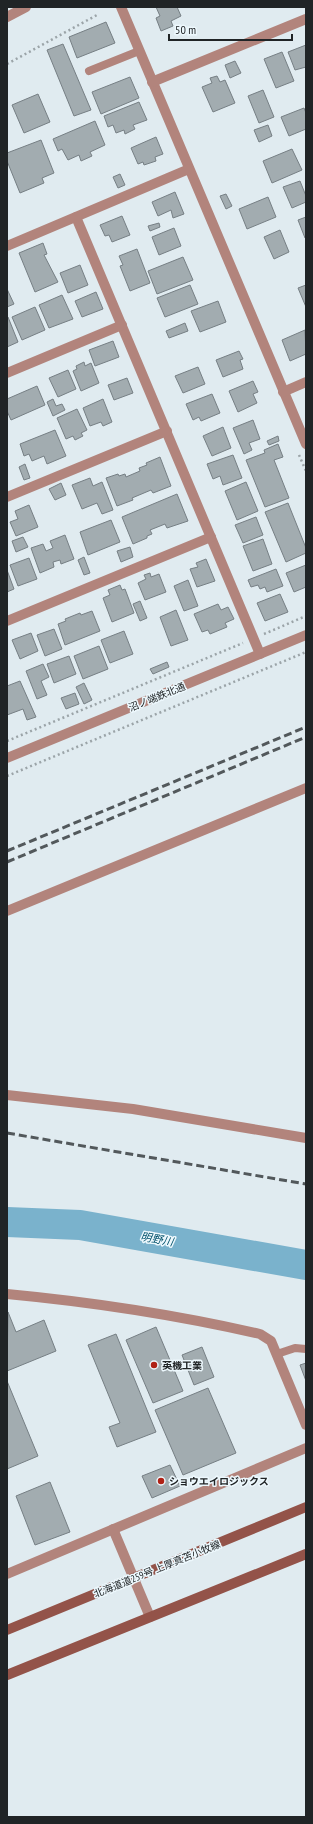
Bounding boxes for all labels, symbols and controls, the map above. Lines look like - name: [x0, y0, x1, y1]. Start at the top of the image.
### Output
- scale bar: [169, 16, 292, 42]
- text: 50 m: [175, 22, 196, 37]
- street label: 沼ノ端鉄北通: [127, 680, 187, 714]
- water label: 明野川: [140, 1229, 175, 1249]
- place label: 英機工業: [162, 1359, 202, 1372]
- marker: 英機工業: [149, 1360, 159, 1370]
- place label: ショウエイロジックス: [169, 1475, 269, 1488]
- marker: ショウエイロジックス: [156, 1476, 166, 1486]
- street label: 北海道道259号 上厚真苫小牧線: [92, 1538, 222, 1600]

